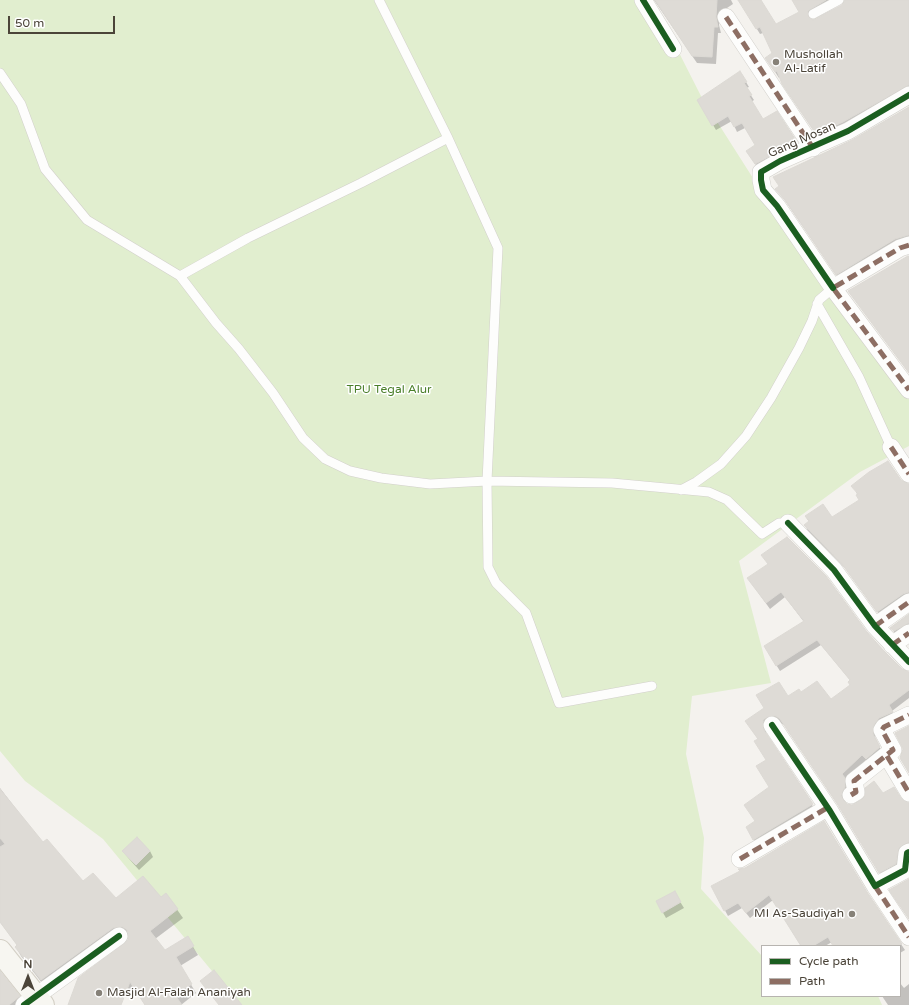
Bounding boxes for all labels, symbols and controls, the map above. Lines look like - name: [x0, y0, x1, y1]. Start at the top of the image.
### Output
- scale bar: [10, 8, 117, 34]
- text: 50 m: [15, 16, 44, 30]
- place label: Mushollah Al-Latif: [784, 48, 843, 76]
- marker: Mushollah Al-Latif: [771, 57, 781, 67]
- street label: Gang Mosan: [766, 119, 838, 161]
- park label: TPU Tegal Alur: [346, 383, 432, 397]
- place label: MI As-Saudiyah: [754, 907, 844, 921]
- marker: MI As-Saudiyah: [847, 909, 857, 919]
- legend: [761, 945, 901, 997]
- text: Cycle path: [799, 954, 858, 968]
- north arrow: [8, 957, 48, 997]
- text: N: [24, 958, 32, 971]
- text: Path: [799, 974, 825, 988]
- place label: Masjid Al-Falah Ananiyah: [107, 986, 251, 1000]
- marker: Masjid Al-Falah Ananiyah: [94, 988, 104, 998]

